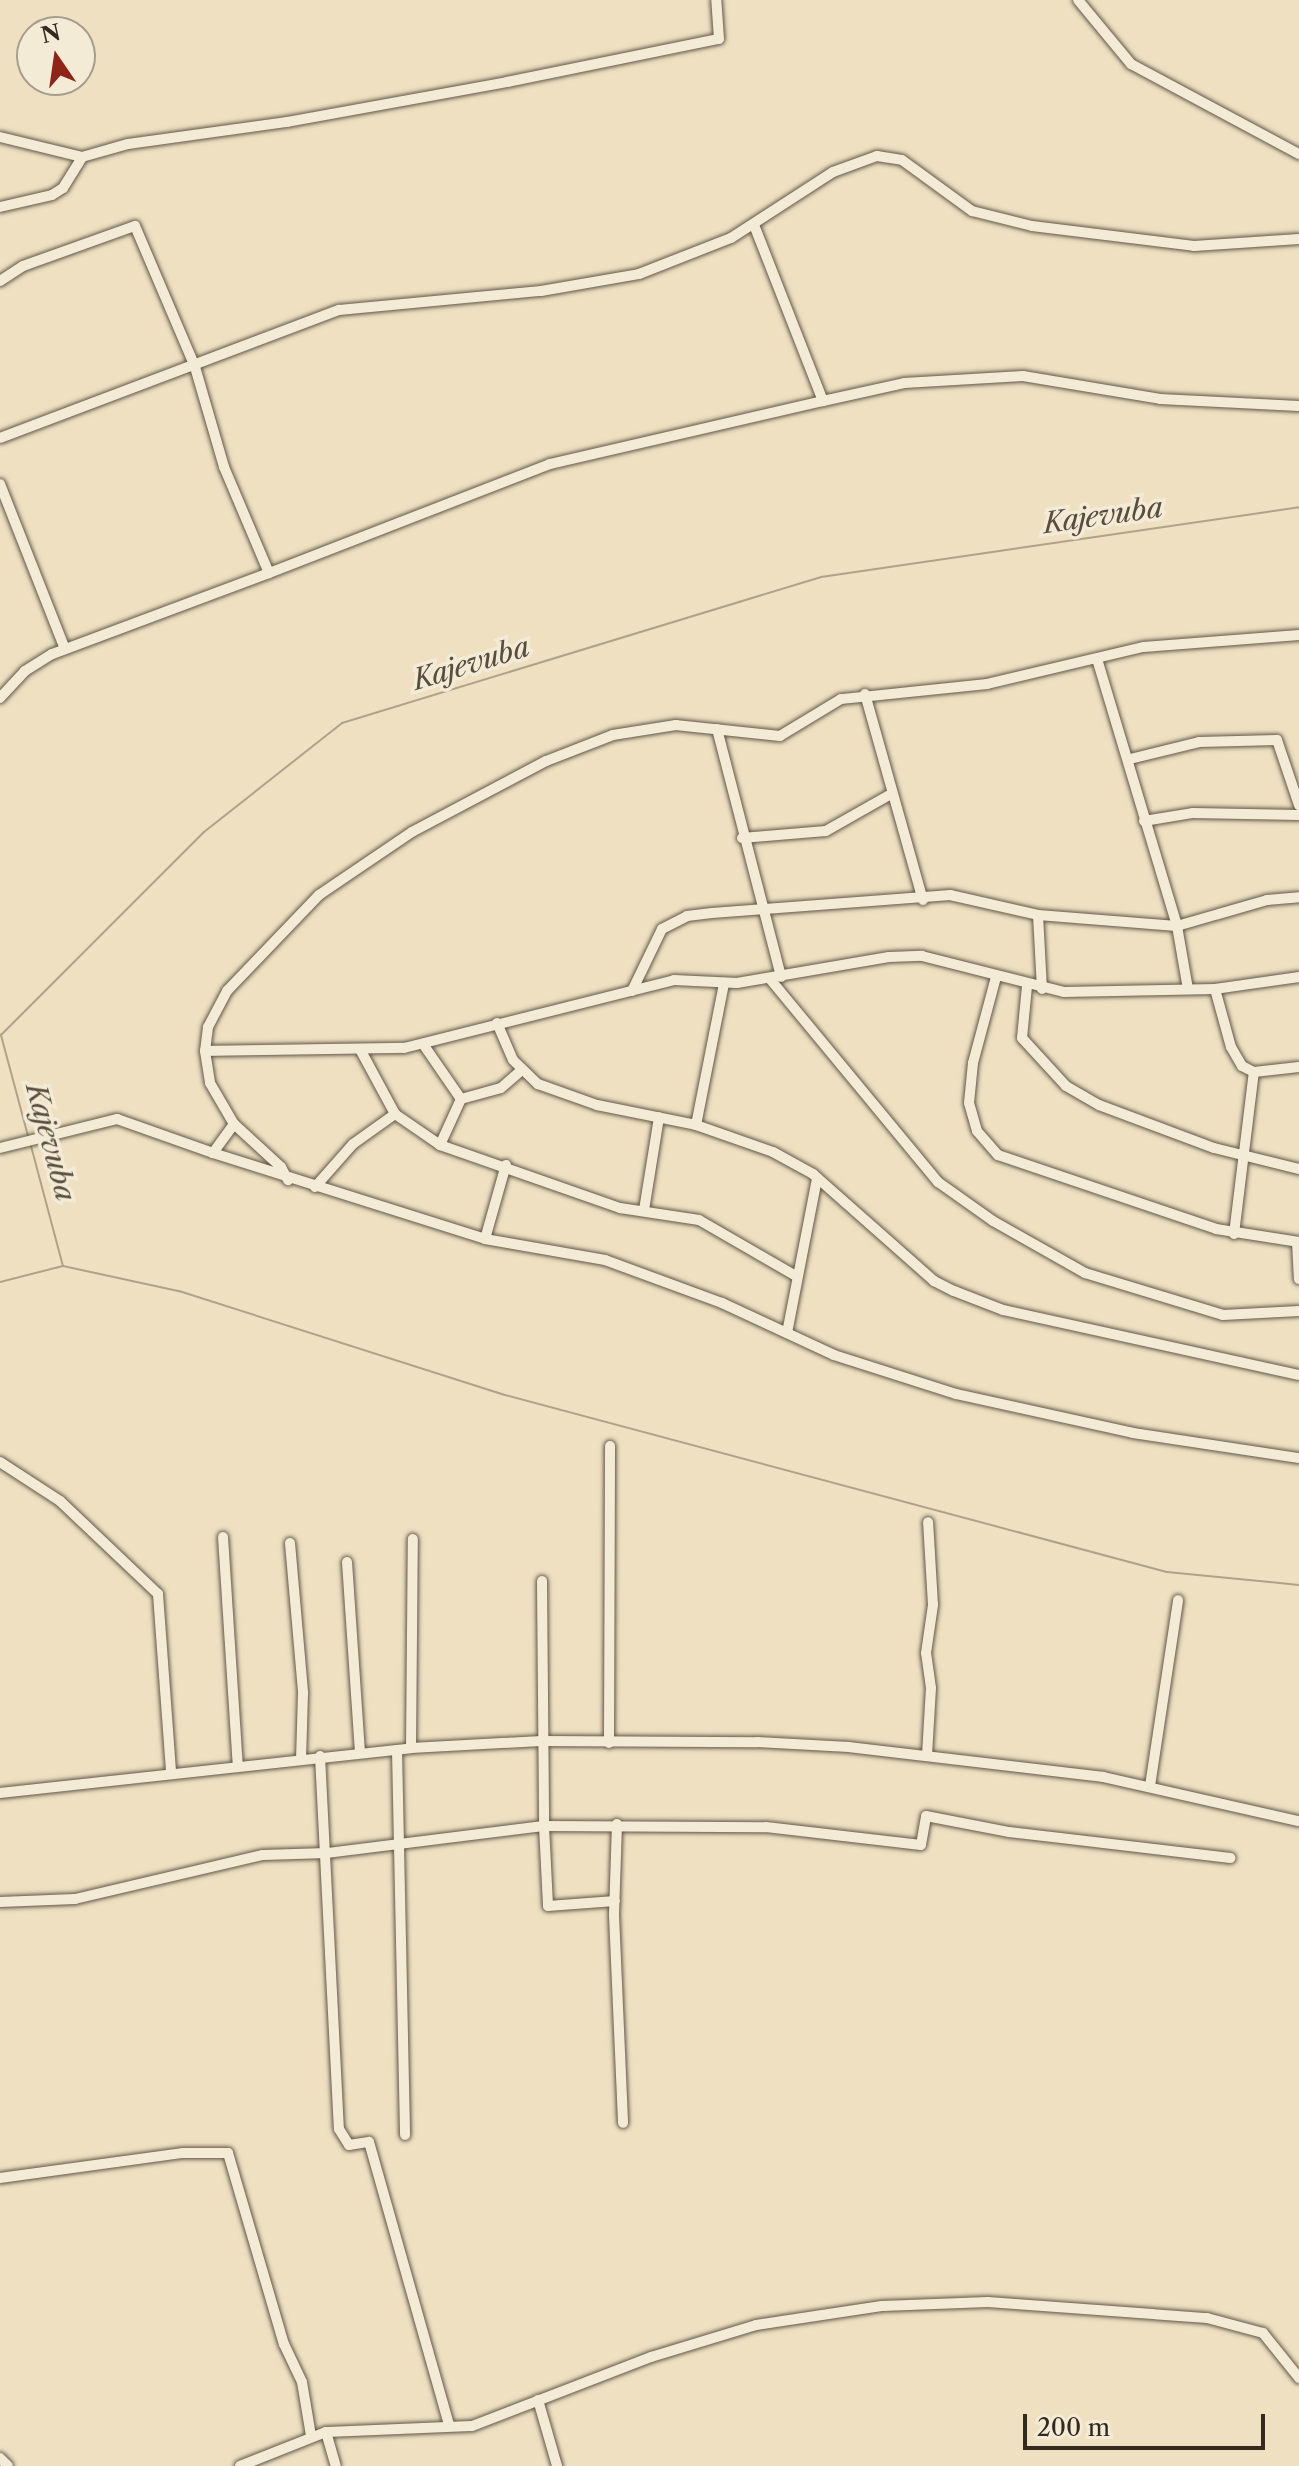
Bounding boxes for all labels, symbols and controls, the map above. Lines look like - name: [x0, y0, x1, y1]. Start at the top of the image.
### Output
- north arrow: [16, 16, 96, 96]
- text: N: [39, 19, 63, 49]
- water label: Kajevuba: [1041, 490, 1165, 540]
- water label: Kajevuba: [408, 629, 534, 697]
- water label: Kajevuba: [19, 1079, 83, 1205]
- scale bar: [1027, 2398, 1269, 2448]
- text: 200 m: [1037, 2413, 1110, 2442]

